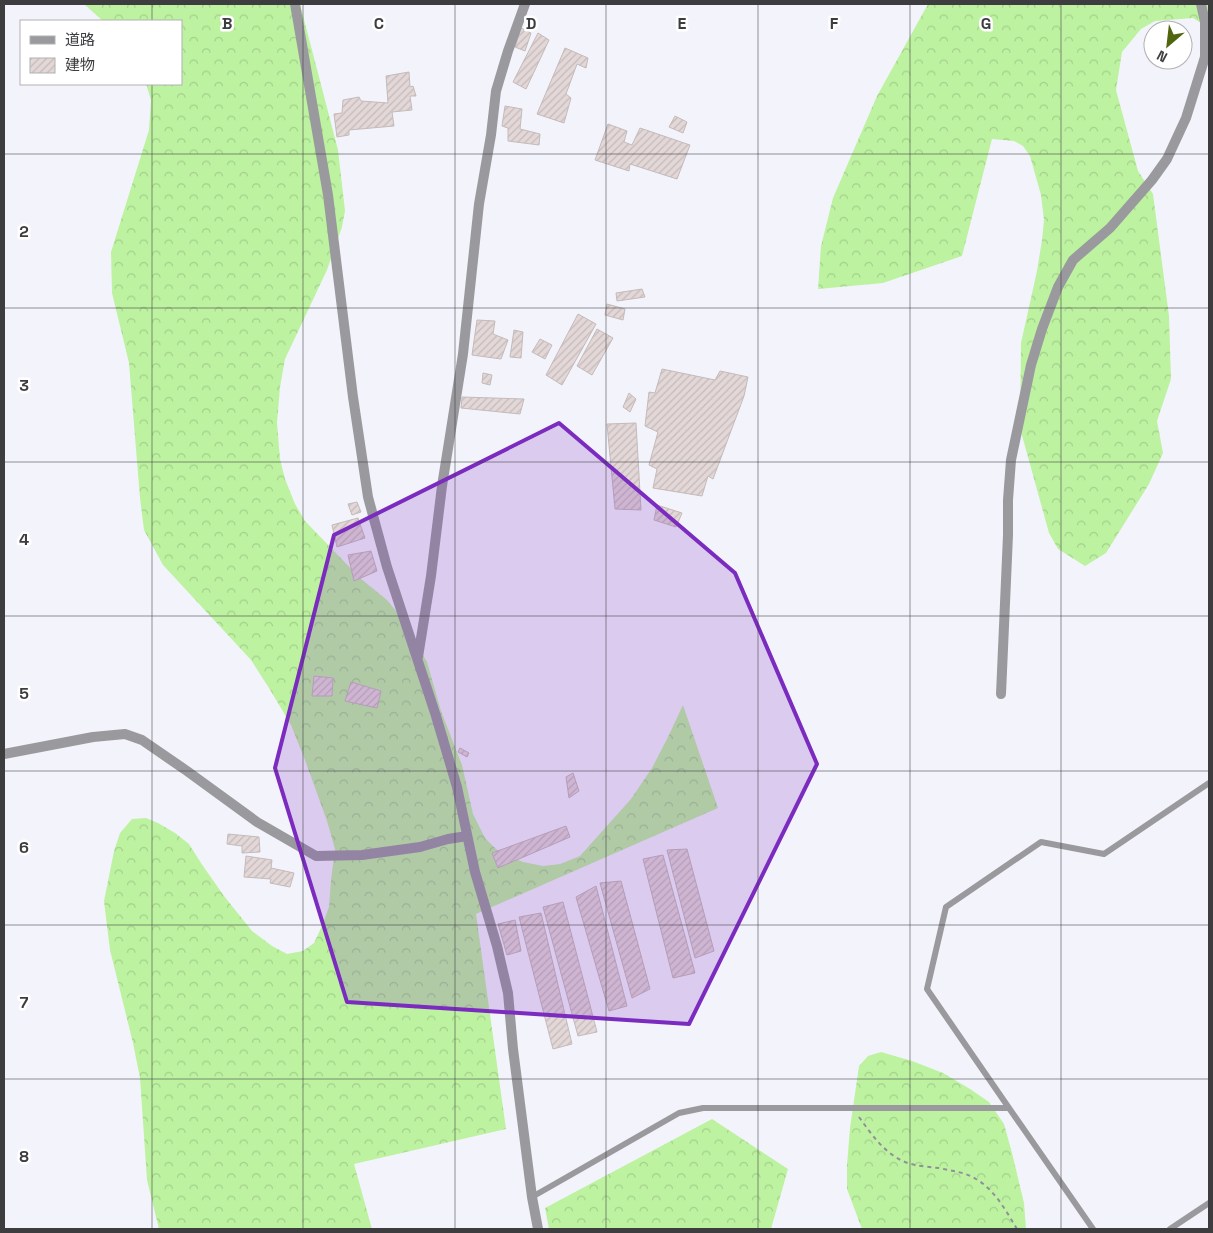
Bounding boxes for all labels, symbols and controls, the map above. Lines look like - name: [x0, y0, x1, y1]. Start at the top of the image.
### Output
- text: B: [222, 13, 232, 34]
- text: C: [374, 13, 384, 34]
- text: D: [526, 13, 536, 34]
- text: E: [678, 13, 687, 34]
- text: F: [830, 13, 839, 34]
- text: G: [981, 13, 991, 34]
- legend: [20, 20, 182, 85]
- north arrow: [1143, 20, 1193, 70]
- text: 道路: [65, 30, 95, 49]
- text: N: [1154, 46, 1170, 67]
- text: 建物: [65, 55, 95, 74]
- text: 2: [19, 221, 29, 242]
- text: 3: [19, 375, 29, 396]
- text: 4: [19, 529, 29, 550]
- text: 5: [19, 683, 29, 704]
- text: 6: [19, 837, 29, 858]
- text: 7: [20, 992, 29, 1013]
- text: 8: [19, 1146, 29, 1167]

